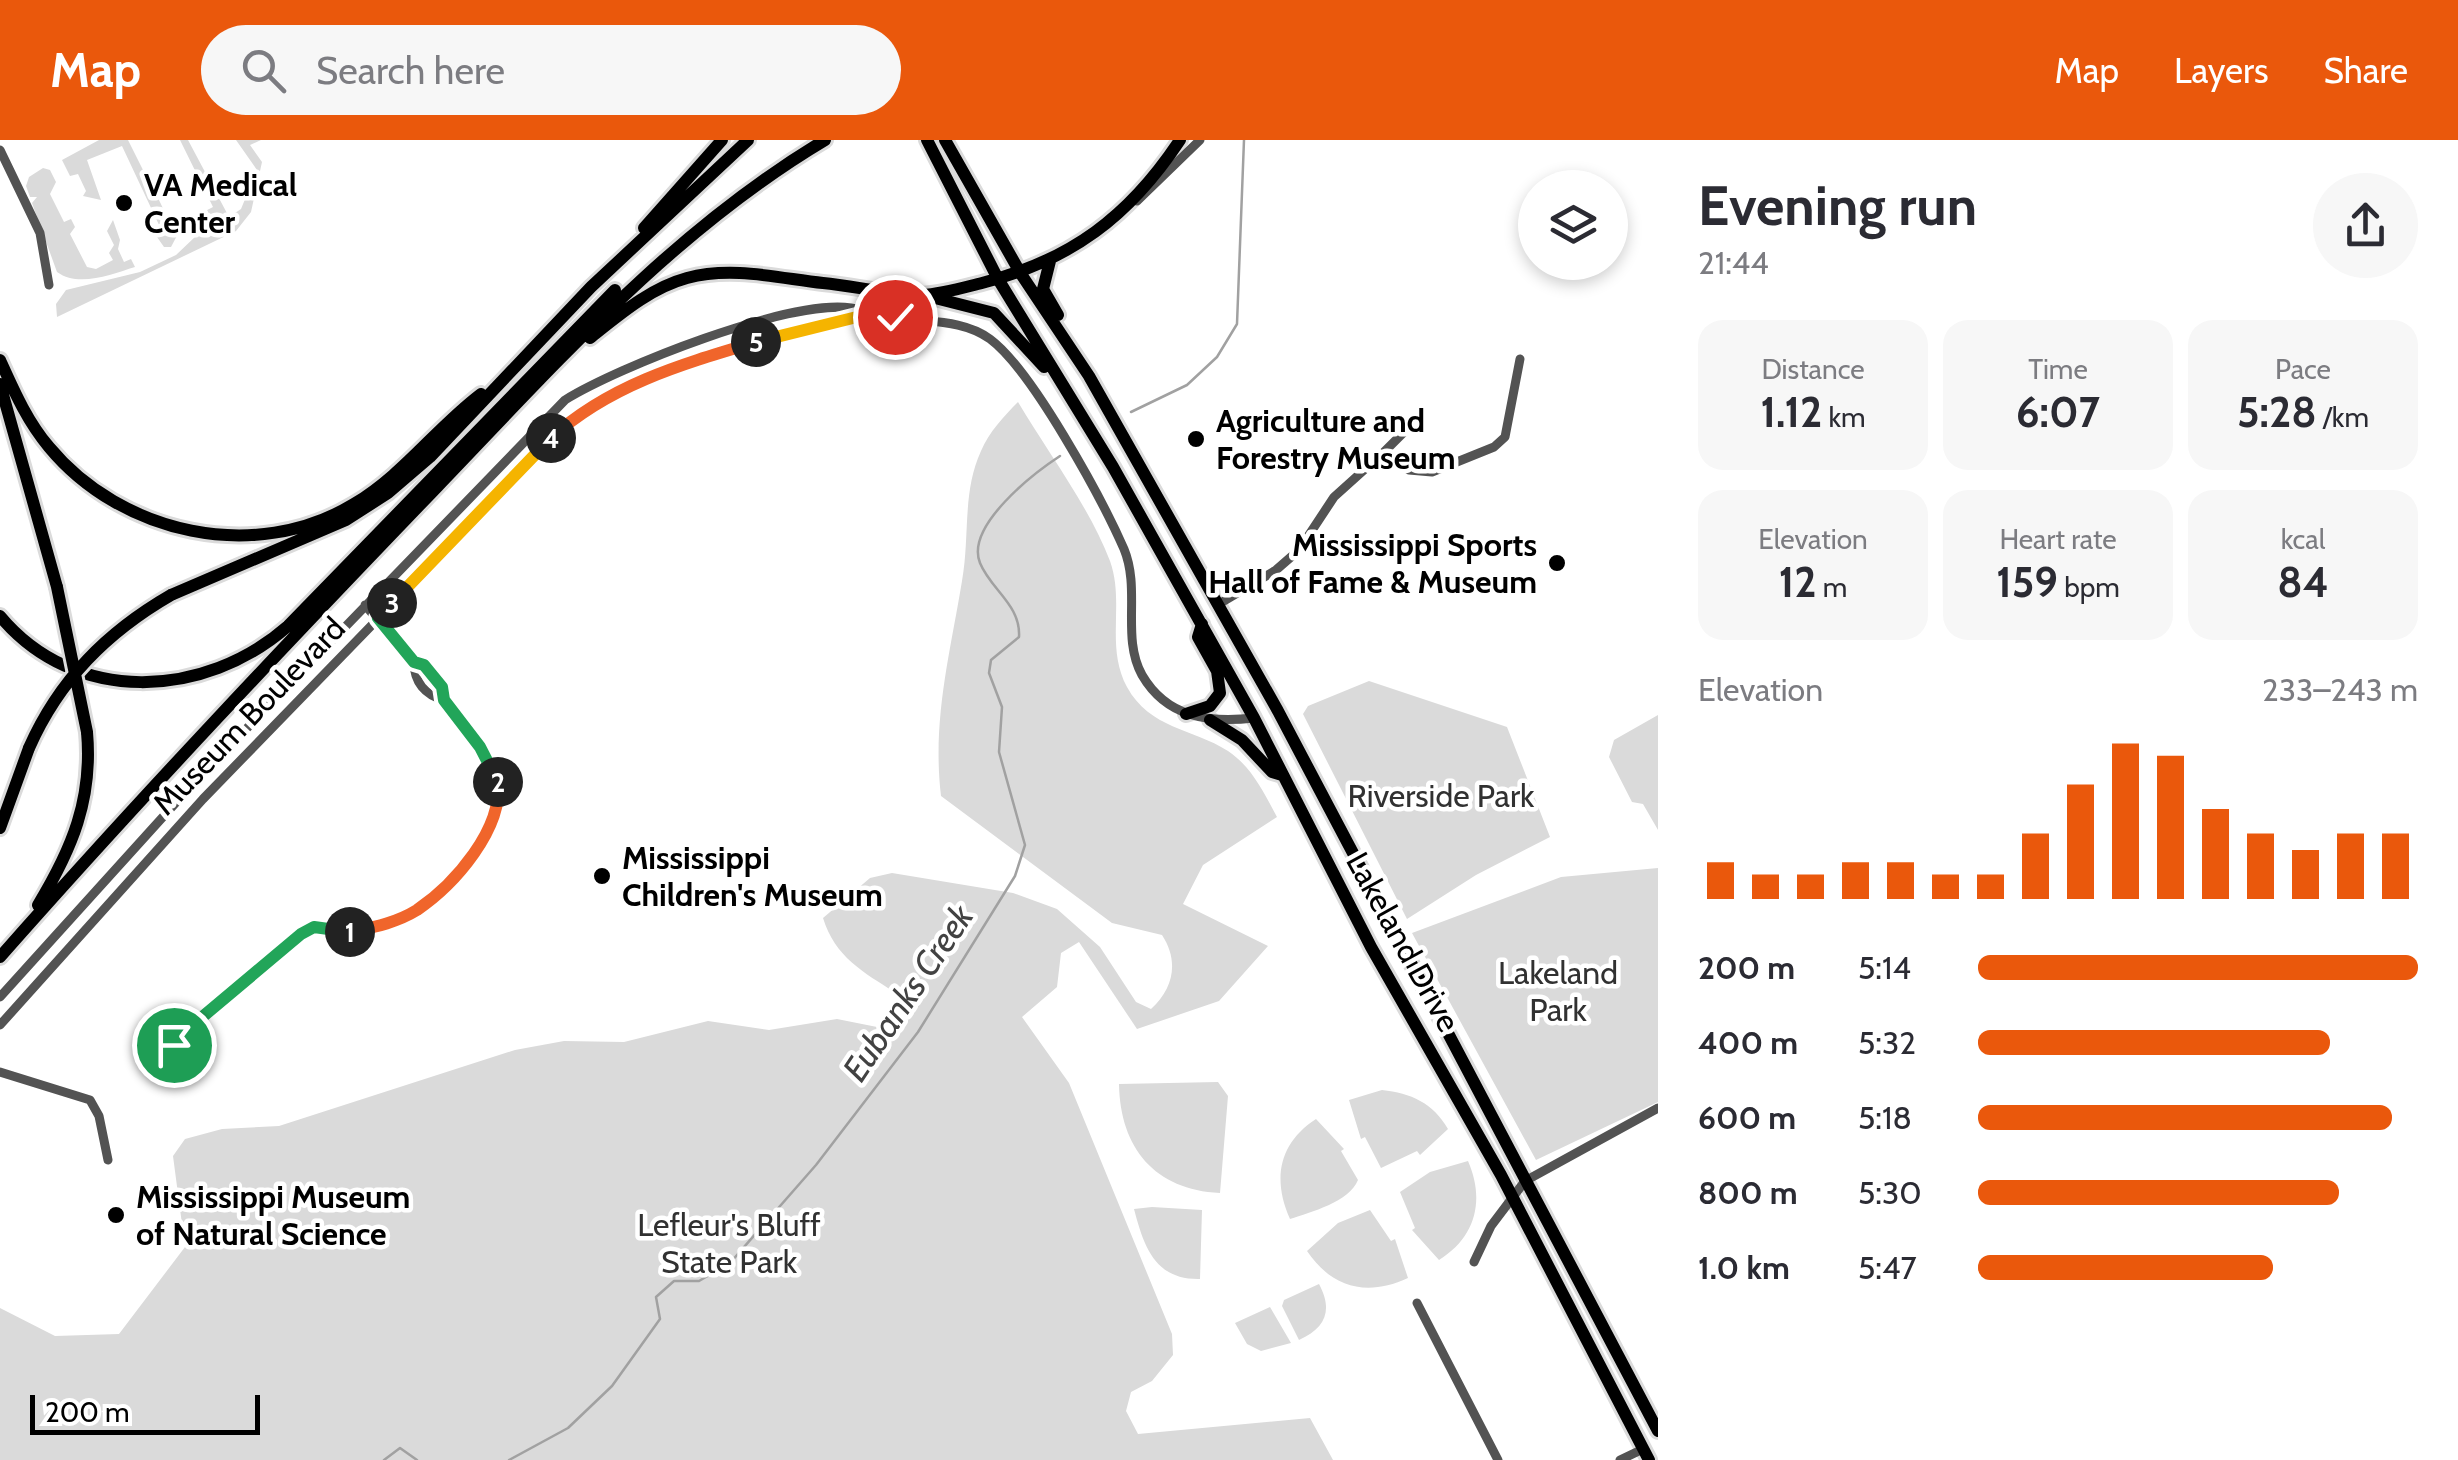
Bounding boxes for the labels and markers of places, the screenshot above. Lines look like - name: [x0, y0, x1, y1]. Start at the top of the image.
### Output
- place label: VA Medical Center: [144, 165, 297, 241]
- marker: VA Medical Center: [113, 192, 135, 214]
- pin: [853, 275, 938, 360]
- pin: 5: [731, 317, 781, 367]
- place label: Agriculture and Forestry Museum: [1216, 401, 1456, 477]
- pin: 4: [526, 413, 576, 463]
- marker: Agriculture and Forestry Museum: [1185, 428, 1207, 450]
- place label: Mississippi Sports Hall of Fame & Museum: [1208, 525, 1537, 601]
- marker: Mississippi Sports Hall of Fame & Museum: [1546, 552, 1568, 574]
- pin: 3: [367, 578, 417, 628]
- pin: 2: [473, 757, 523, 807]
- place label: Mississippi Children's Museum: [622, 838, 883, 914]
- marker: Mississippi Children's Museum: [591, 865, 613, 887]
- pin: 1: [325, 907, 375, 957]
- pin: [132, 1003, 217, 1088]
- place label: Mississippi Museum of Natural Science: [136, 1177, 410, 1253]
- marker: Mississippi Museum of Natural Science: [105, 1204, 127, 1226]

